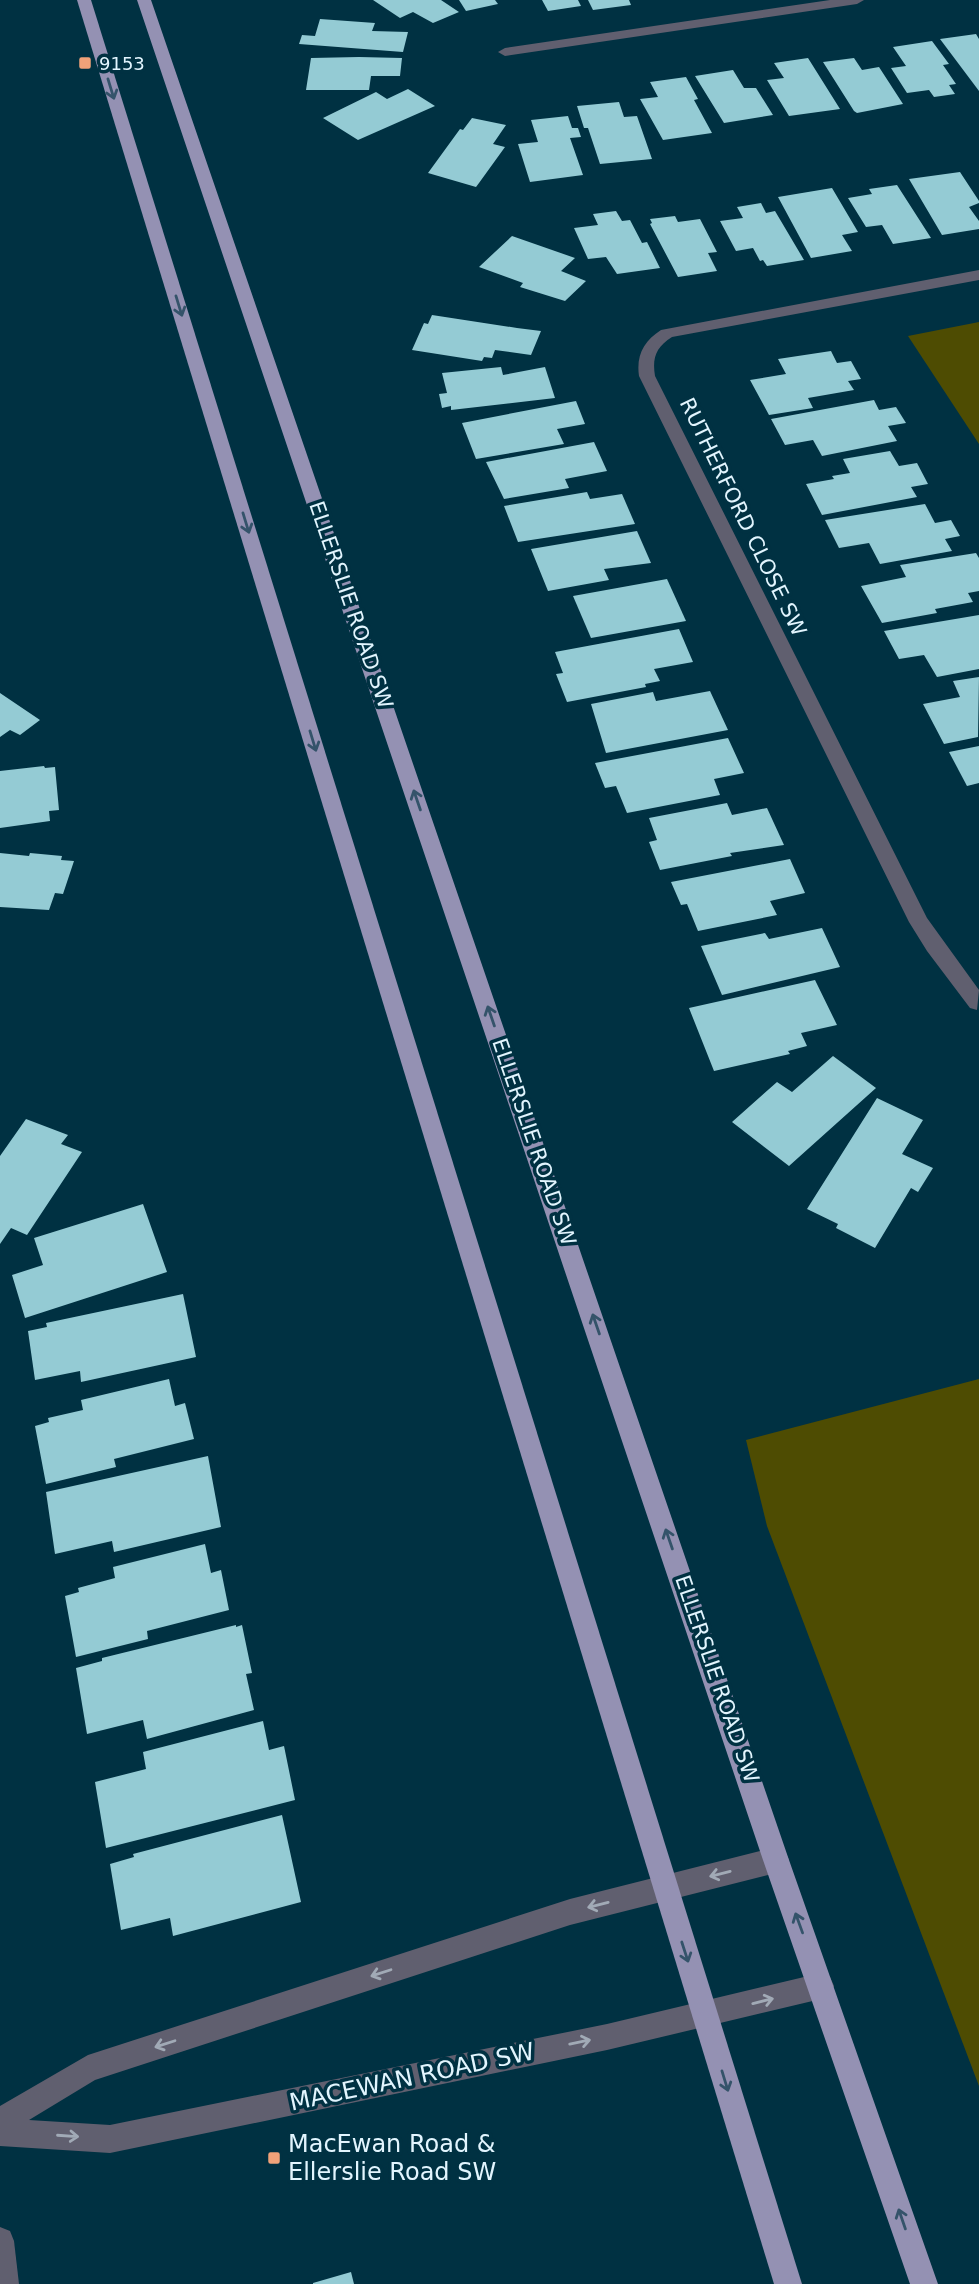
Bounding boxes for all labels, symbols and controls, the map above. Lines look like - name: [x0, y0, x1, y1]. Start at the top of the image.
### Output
- place label: 9153: [99, 53, 145, 74]
- marker: 9153: [77, 55, 93, 71]
- one-way arrow: [106, 77, 119, 99]
- one-way arrow: [173, 295, 186, 317]
- street label: RUTHERFORD CLOSE SW: [675, 394, 811, 640]
- street label: ELLERSLIE ROAD SW: [304, 498, 398, 712]
- one-way arrow: [241, 512, 253, 534]
- one-way arrow: [308, 729, 321, 751]
- one-way arrow: [410, 790, 422, 812]
- one-way arrow: [484, 1005, 496, 1027]
- street label: ELLERSLIE ROAD SW: [487, 1035, 581, 1249]
- one-way arrow: [589, 1313, 601, 1335]
- one-way arrow: [662, 1529, 674, 1551]
- street label: ELLERSLIE ROAD SW: [670, 1572, 764, 1786]
- one-way arrow: [709, 1868, 732, 1881]
- one-way arrow: [587, 1899, 610, 1912]
- one-way arrow: [792, 1912, 804, 1934]
- one-way arrow: [679, 1941, 692, 1963]
- one-way arrow: [371, 1968, 393, 1980]
- one-way arrow: [751, 1994, 774, 2007]
- one-way arrow: [568, 2035, 591, 2049]
- street label: MACEWAN ROAD SW: [287, 2037, 537, 2117]
- one-way arrow: [154, 2038, 176, 2051]
- one-way arrow: [720, 2070, 733, 2092]
- one-way arrow: [56, 2130, 79, 2143]
- place label: MacEwan Road & Ellerslie Road SW: [288, 2130, 496, 2186]
- marker: MacEwan Road & Ellerslie Road SW: [266, 2150, 282, 2166]
- one-way arrow: [895, 2209, 907, 2231]

